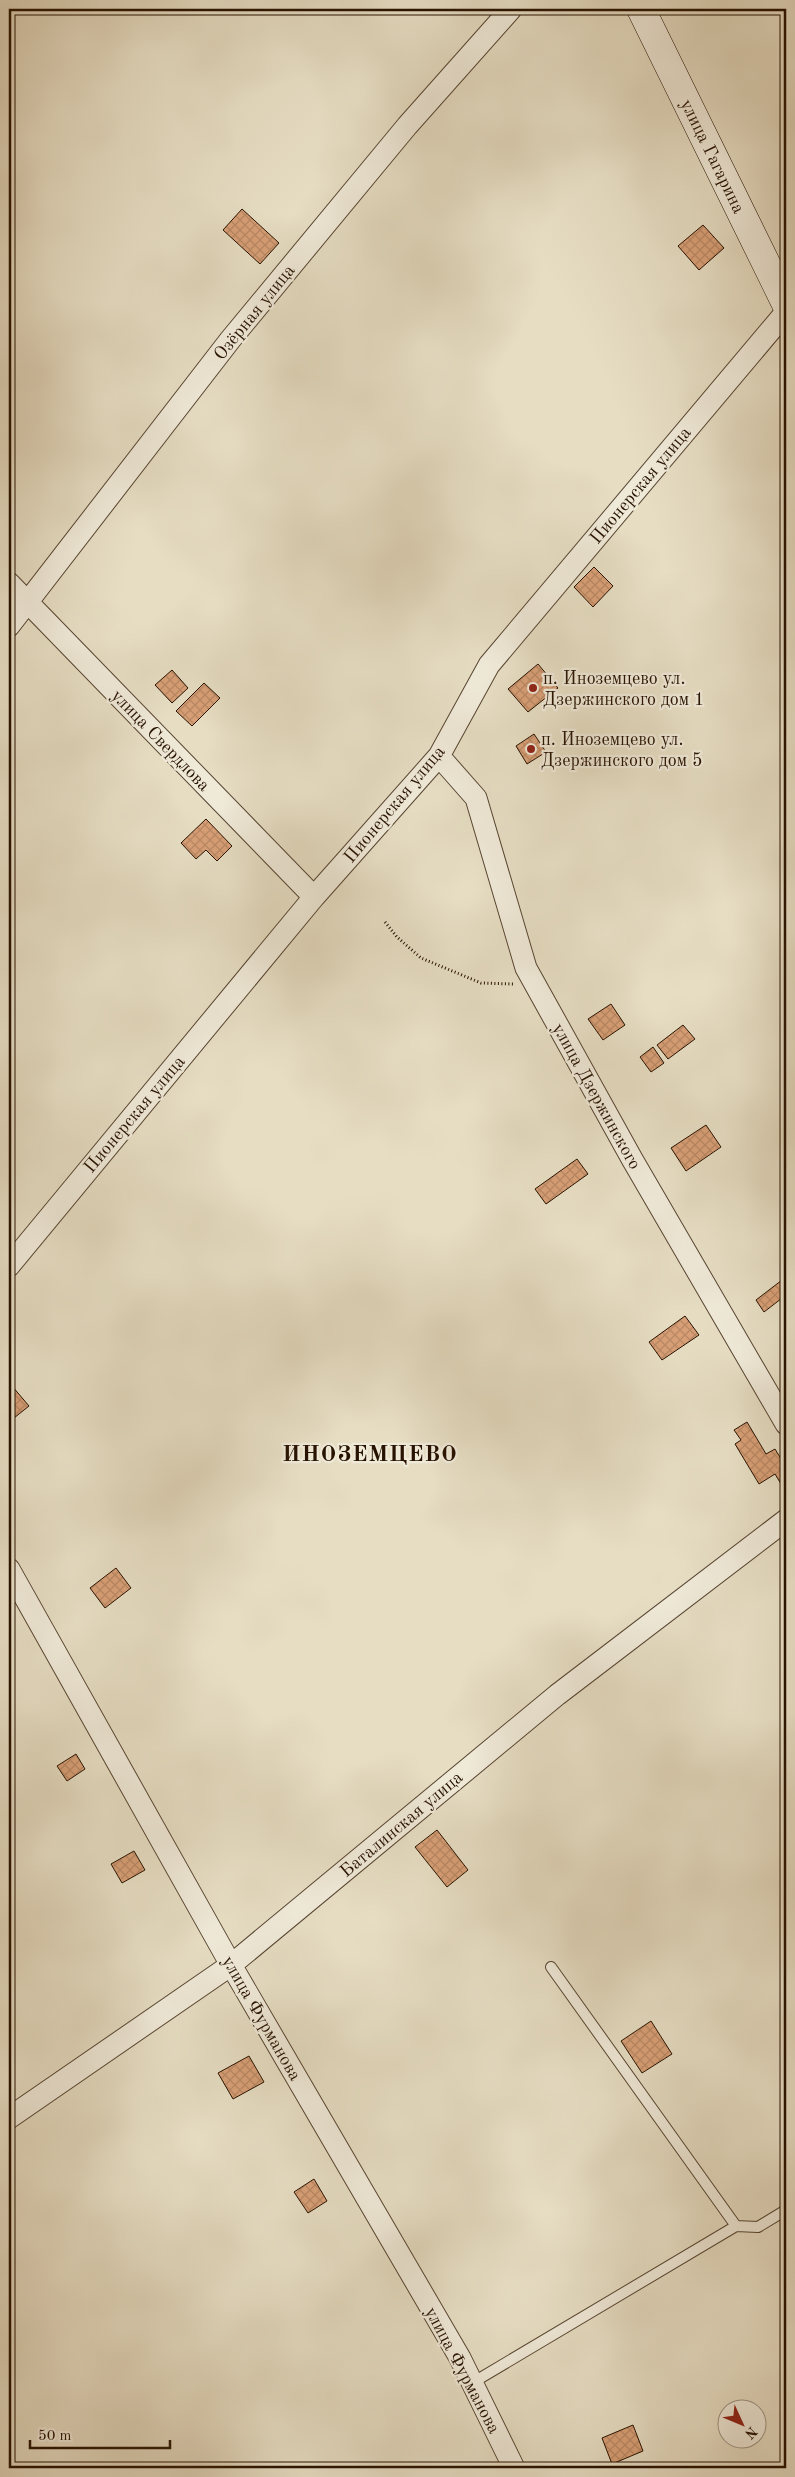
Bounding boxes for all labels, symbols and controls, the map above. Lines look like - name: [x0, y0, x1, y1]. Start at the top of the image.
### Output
- street label: улица Гагарина: [677, 96, 748, 216]
- street label: Озёрная улица: [211, 261, 299, 364]
- street label: Пионерская улица: [587, 424, 695, 548]
- place label: п. Иноземцево ул. Дзержинского дом 1: [543, 670, 705, 709]
- marker: п. Иноземцево ул. Дзержинского дом 1: [527, 682, 539, 694]
- street label: улица Свердлова: [108, 687, 213, 795]
- place label: п. Иноземцево ул. Дзержинского дом 5: [541, 731, 703, 770]
- street label: Пионерская улица: [341, 743, 449, 867]
- marker: п. Иноземцево ул. Дзержинского дом 5: [525, 743, 537, 755]
- street label: улица Дзержинского: [549, 1020, 644, 1173]
- street label: Пионерская улица: [81, 1053, 189, 1177]
- district label: ИНОЗЕМЦЕВО: [282, 1444, 458, 1466]
- street label: Баталинская улица: [337, 1768, 466, 1881]
- street label: улица Фурманова: [218, 1953, 304, 2084]
- street label: улица Фурманова: [421, 2304, 503, 2437]
- north arrow: [718, 2400, 768, 2450]
- scale bar: [30, 2417, 170, 2449]
- text: N: [742, 2424, 759, 2441]
- text: 50 m: [38, 2429, 72, 2444]

